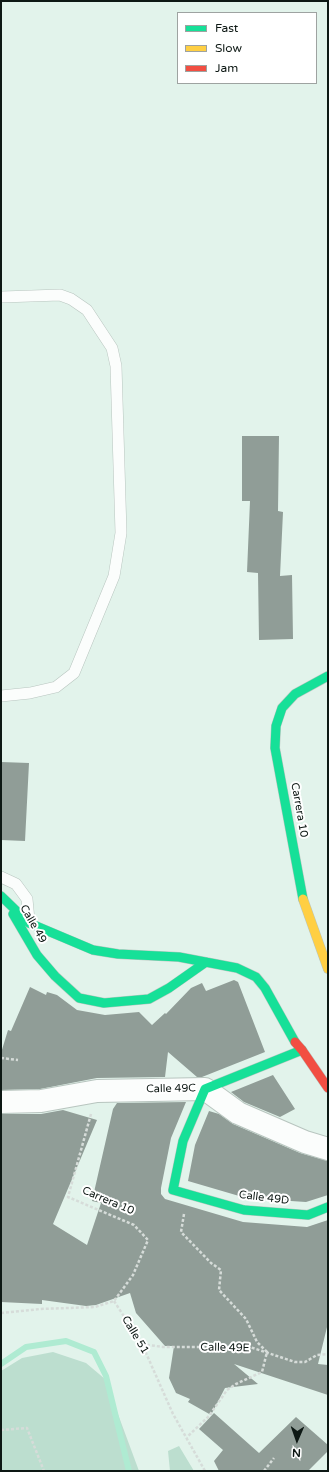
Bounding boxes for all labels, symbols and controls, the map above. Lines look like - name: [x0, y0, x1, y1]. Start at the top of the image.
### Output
- legend: [177, 12, 317, 84]
- text: Fast: [215, 21, 238, 35]
- text: Slow: [215, 41, 242, 55]
- text: Jam: [215, 61, 238, 75]
- street label: Carrera 10: [288, 782, 310, 838]
- street label: Calle 49: [17, 902, 49, 946]
- street label: Calle 49C: [146, 1082, 196, 1096]
- street label: Carrera 10: [80, 1184, 136, 1218]
- street label: Calle 49D: [238, 1188, 290, 1208]
- street label: Calle 51: [118, 1314, 152, 1356]
- street label: Calle 49E: [200, 1341, 250, 1355]
- north arrow: [277, 1420, 317, 1460]
- text: N: [292, 1446, 301, 1459]

